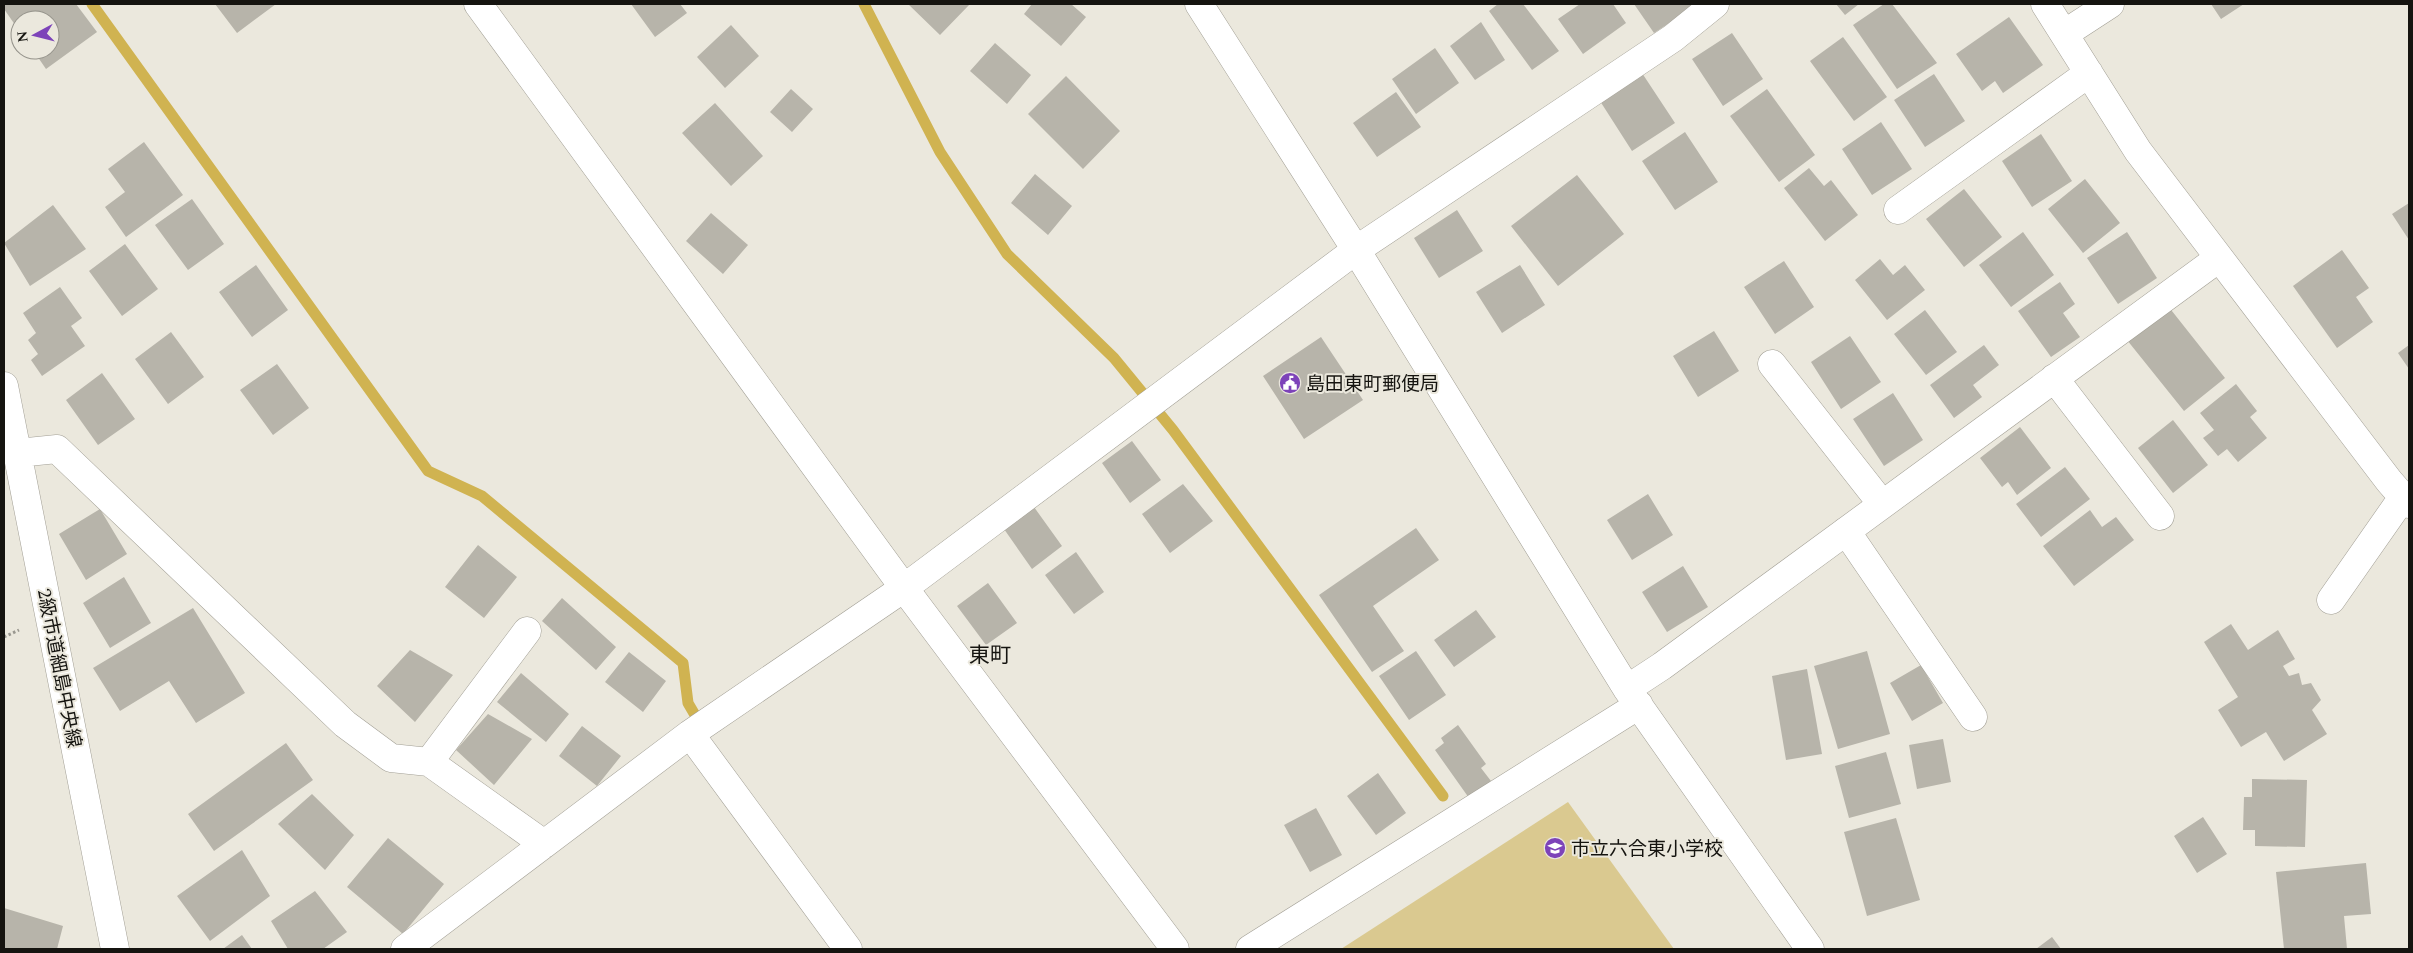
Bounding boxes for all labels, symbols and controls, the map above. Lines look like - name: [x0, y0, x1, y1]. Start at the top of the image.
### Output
- north arrow: [10, 10, 60, 60]
- text: N: [11, 30, 34, 43]
- place label: 島田東町郵便局: [1306, 370, 1439, 399]
- public building icon: 島田東町郵便局: [1278, 371, 1302, 395]
- street label: 2級市道細島中央線: [29, 586, 88, 750]
- district label: 東町: [969, 640, 1011, 672]
- place label: 市立六合東小学校: [1571, 835, 1723, 864]
- school or university icon: 市立六合東小学校: [1543, 836, 1567, 860]

